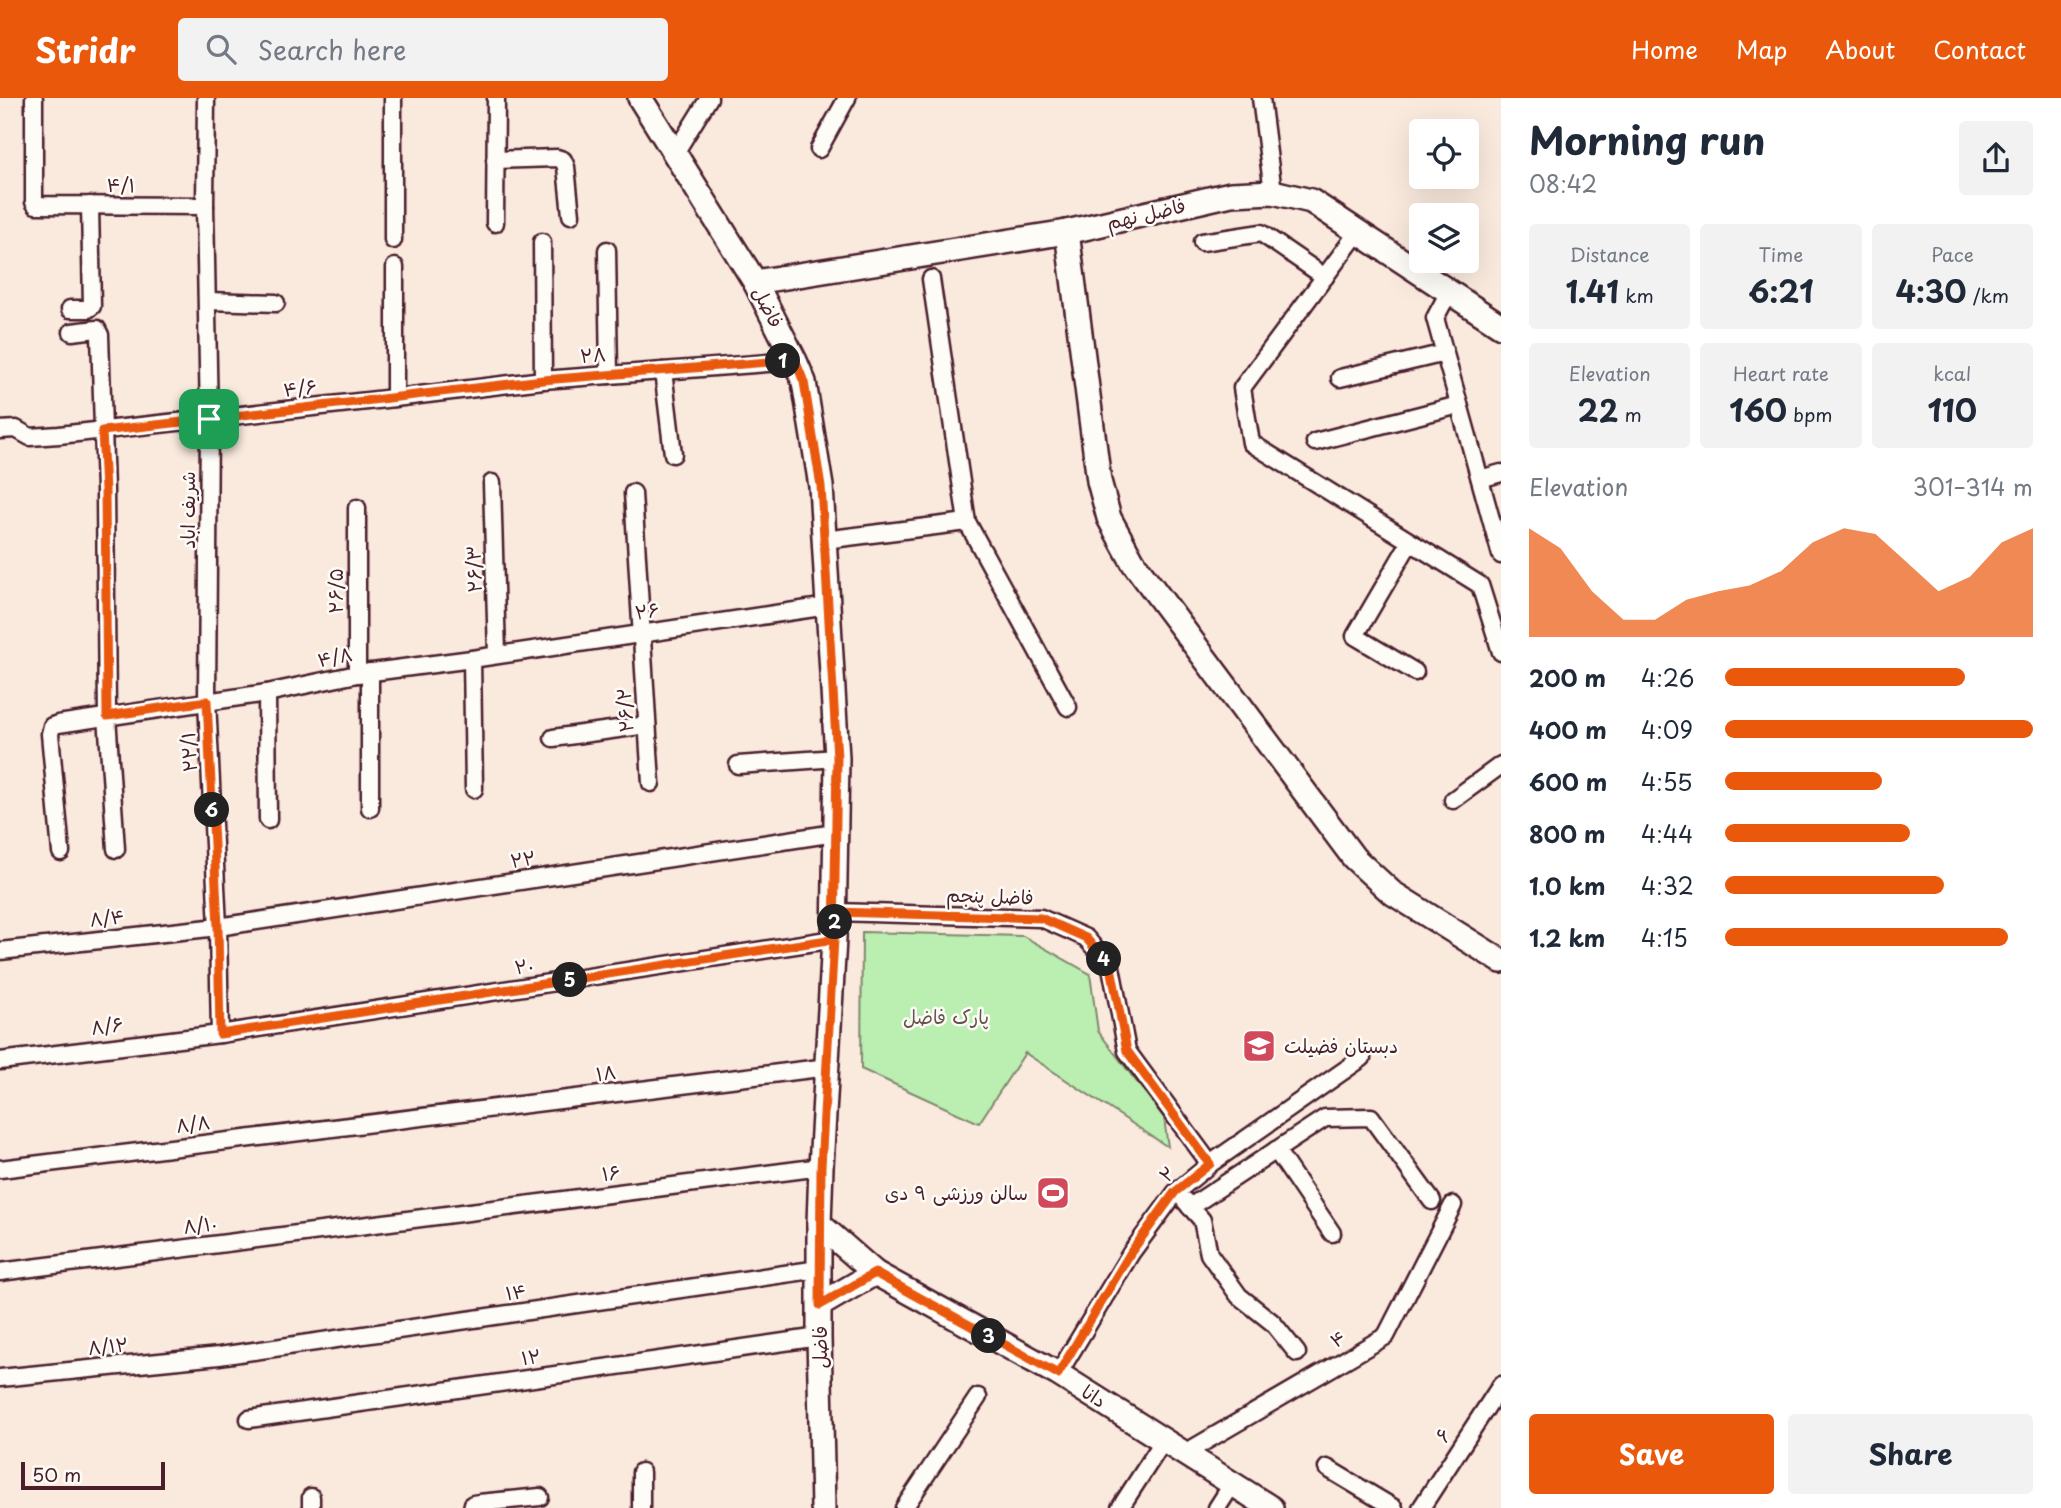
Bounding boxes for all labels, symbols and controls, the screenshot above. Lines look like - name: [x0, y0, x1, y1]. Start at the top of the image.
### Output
- search box: [178, 18, 668, 81]
- text: Stridr: [35, 24, 136, 74]
- icon: search: [202, 30, 240, 68]
- text: Search here: [258, 30, 406, 69]
- text: Home: [1631, 31, 1698, 67]
- text: Map: [1736, 31, 1787, 67]
- text: About: [1825, 31, 1895, 67]
- text: Contact: [1933, 31, 2026, 67]
- text: Morning run: [1529, 111, 1765, 168]
- map controls: [1409, 119, 1479, 273]
- button: locate: [1409, 119, 1479, 189]
- button: share: [1959, 121, 2033, 195]
- text: 08:42: [1529, 166, 1597, 201]
- street label: ۴/۱: [106, 170, 136, 198]
- street label: فاضل نهم: [1104, 190, 1188, 238]
- button: layers: [1409, 203, 1479, 273]
- text: Distance: [1570, 240, 1650, 268]
- text: Time: [1759, 240, 1803, 268]
- text: Pace: [1931, 240, 1974, 268]
- text: 1.41: [1566, 268, 1619, 313]
- text: 6:21: [1748, 268, 1814, 313]
- text: 4:30: [1895, 268, 1967, 313]
- street label: فاضل: [747, 281, 791, 332]
- text: km: [1619, 281, 1654, 309]
- text: /km: [1967, 281, 2009, 309]
- street label: ۲۸: [579, 339, 607, 369]
- pin: 1: [766, 344, 800, 378]
- text: 1: [778, 346, 787, 374]
- text: Elevation: [1569, 359, 1651, 387]
- text: Heart rate: [1733, 359, 1829, 387]
- text: kcal: [1933, 359, 1971, 387]
- street label: ۴/۶: [282, 371, 318, 403]
- text: 22: [1578, 387, 1618, 432]
- text: 160: [1729, 387, 1787, 432]
- text: 110: [1928, 387, 1977, 432]
- pin: [179, 389, 239, 449]
- icon: arrive: [190, 400, 228, 438]
- text: m: [1618, 400, 1642, 428]
- text: bpm: [1787, 400, 1833, 428]
- text: Elevation: [1529, 469, 1628, 504]
- text: 301–314 m: [1913, 469, 2033, 504]
- street label: شریف اباد: [173, 471, 201, 549]
- street label: ۲۶/۳: [458, 545, 488, 593]
- street label: ۲۶/۵: [321, 568, 349, 614]
- street label: ۲۶: [633, 594, 661, 626]
- street label: ۴/۸: [315, 639, 355, 673]
- text: 200 m: [1529, 660, 1606, 695]
- text: 4:26: [1641, 660, 1694, 695]
- street label: ۲۶/۲: [608, 687, 640, 733]
- text: 400 m: [1529, 712, 1607, 747]
- text: 4:09: [1641, 712, 1693, 747]
- street label: ۲۲/۱: [173, 731, 203, 773]
- text: 600 m: [1529, 764, 1607, 799]
- text: 4:55: [1641, 764, 1692, 799]
- pin: 6: [194, 792, 230, 828]
- text: 6: [205, 795, 218, 823]
- text: 800 m: [1529, 816, 1606, 851]
- text: 4:44: [1641, 816, 1693, 851]
- street label: ۲۲: [508, 842, 538, 874]
- text: 1.0 km: [1529, 868, 1606, 903]
- text: 4:32: [1641, 868, 1694, 903]
- street label: فاضل پنجم: [946, 879, 1034, 913]
- street label: ۸/۴: [88, 901, 126, 933]
- pin: 2: [818, 904, 852, 940]
- text: 2: [828, 907, 841, 935]
- text: 1.2 km: [1529, 920, 1605, 955]
- text: 4:15: [1641, 920, 1688, 955]
- pin: 4: [1086, 942, 1122, 976]
- text: 4: [1097, 944, 1110, 972]
- street label: ۲۰: [512, 950, 535, 980]
- pin: 5: [552, 962, 588, 998]
- text: 5: [563, 965, 576, 993]
- park label: پارک فاضل: [903, 1002, 989, 1030]
- street label: ۸/۶: [89, 1009, 125, 1041]
- school or university icon: دبستان فضیلت: [1240, 1027, 1278, 1065]
- place label: دبستان فضیلت: [1284, 1031, 1398, 1059]
- street label: ۱۸: [594, 1057, 618, 1087]
- street label: ۸/۸: [174, 1107, 212, 1139]
- street label: ۱۶: [600, 1157, 622, 1187]
- street label: ۲: [1152, 1159, 1181, 1188]
- sports icon: سالن ورزشی ۹ دی: [1034, 1174, 1072, 1212]
- place label: سالن ورزشی ۹ دی: [885, 1178, 1028, 1206]
- street label: ۸/۱۰: [181, 1208, 219, 1240]
- street label: ۱۴: [503, 1276, 528, 1306]
- pin: 3: [972, 1318, 1006, 1354]
- text: 3: [982, 1321, 995, 1349]
- street label: ۴: [1324, 1322, 1351, 1354]
- street label: فاضل: [805, 1326, 833, 1368]
- street label: ۸/۱۲: [86, 1329, 130, 1361]
- street label: ۱۲: [519, 1341, 543, 1371]
- street label: دانا: [1077, 1377, 1112, 1414]
- button: Save: [1529, 1414, 1774, 1494]
- button: Share: [1788, 1414, 2033, 1494]
- street label: ۶: [1427, 1422, 1457, 1447]
- scale bar: [21, 1459, 164, 1491]
- text: 50 m: [32, 1460, 81, 1488]

